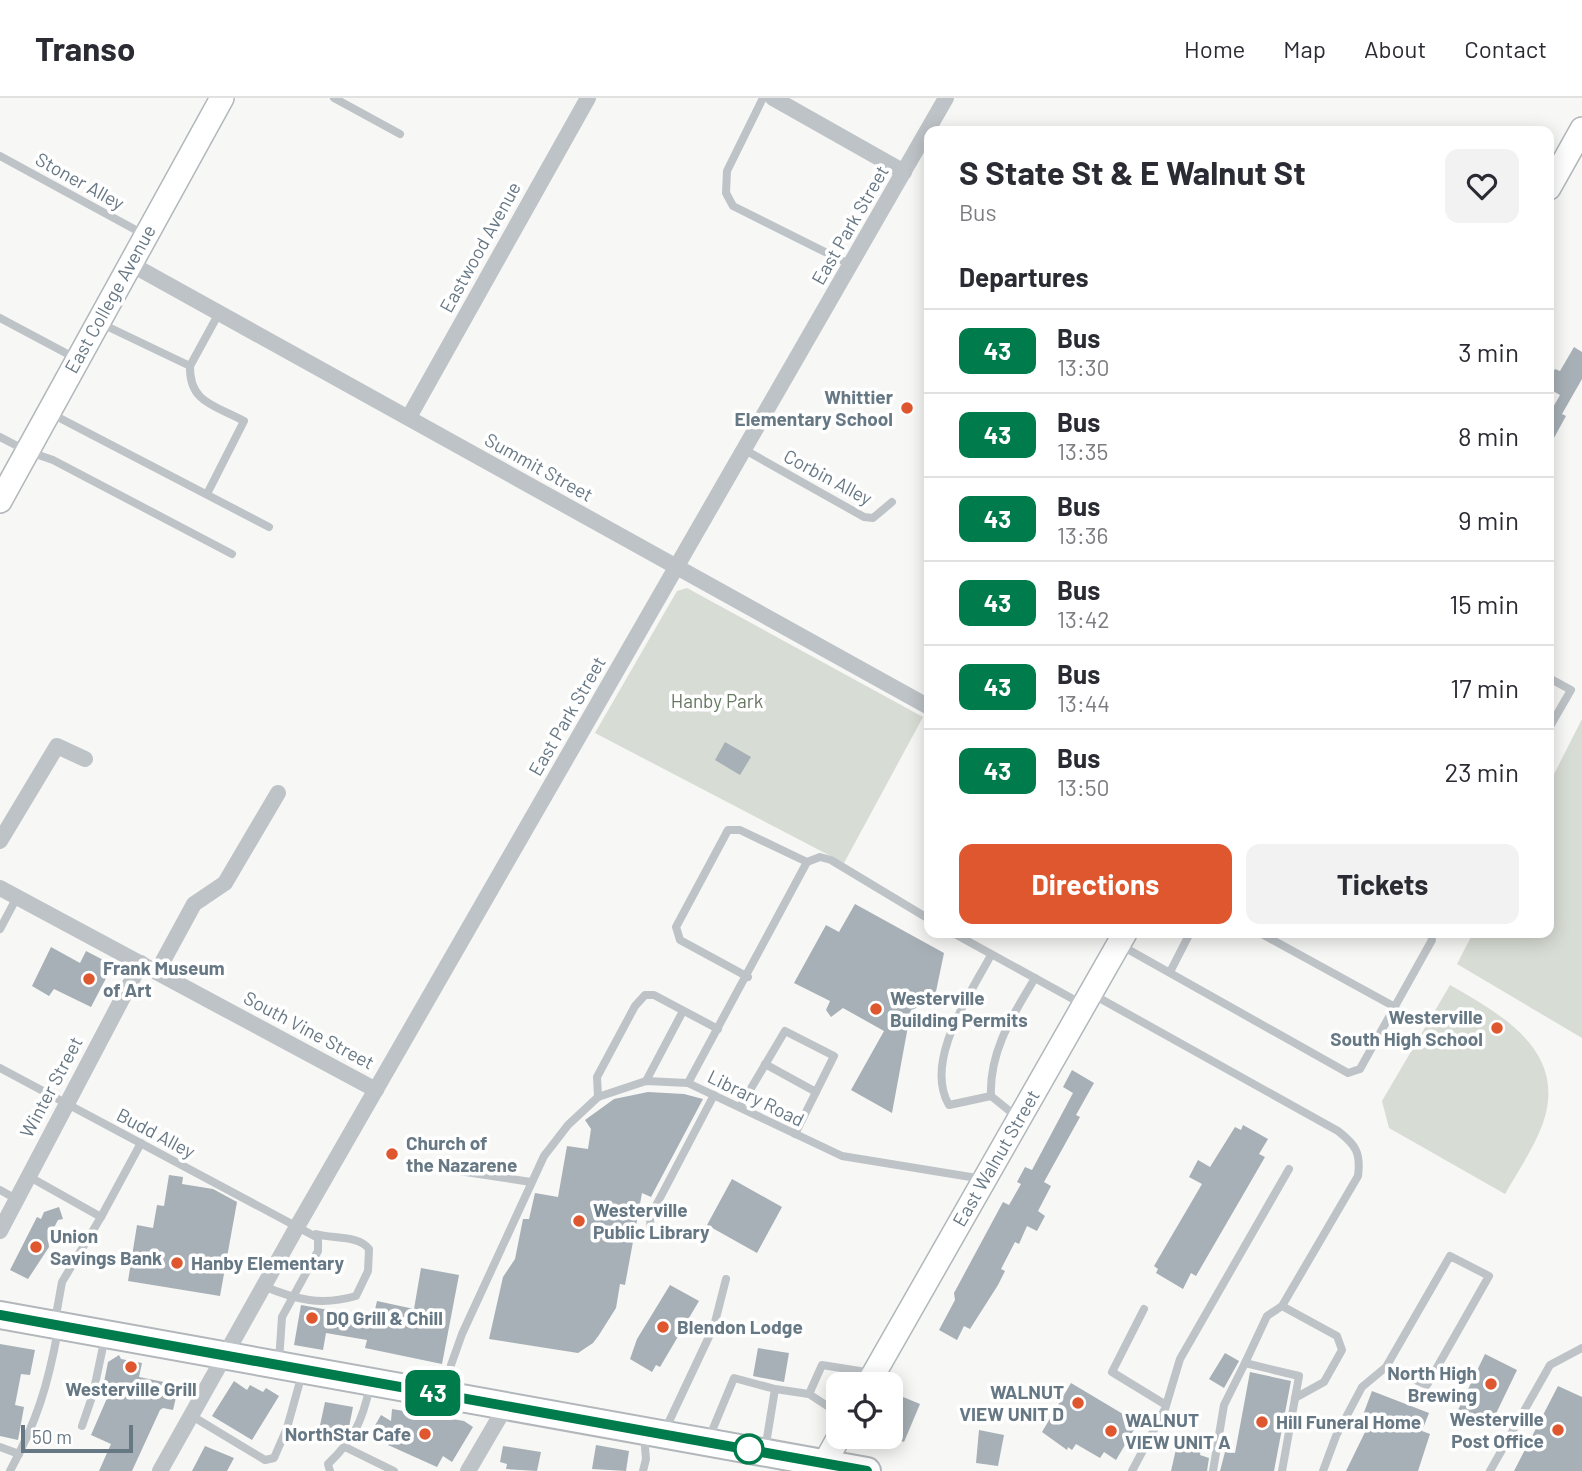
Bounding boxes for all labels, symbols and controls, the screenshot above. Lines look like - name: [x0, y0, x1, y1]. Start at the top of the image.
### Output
- text: Transo: [35, 28, 135, 68]
- text: Home: [1184, 34, 1245, 63]
- text: Map: [1283, 34, 1326, 63]
- text: About: [1364, 34, 1426, 63]
- text: Contact: [1464, 34, 1547, 63]
- street label: Stoner Alley: [32, 147, 129, 214]
- button: heart: [1445, 149, 1519, 223]
- text: S State St & E Walnut St: [959, 152, 1306, 192]
- street label: East Park Street: [806, 161, 893, 289]
- street label: Eastwood Avenue: [434, 177, 525, 316]
- text: Bus: [959, 198, 997, 226]
- street label: East College Avenue: [59, 220, 160, 377]
- text: Departures: [959, 261, 1089, 292]
- text: Bus: [1057, 322, 1100, 353]
- text: 43: [984, 336, 1011, 365]
- text: 3 min: [1458, 336, 1519, 367]
- text: 13:30: [1057, 353, 1110, 381]
- place label: Whittier Elementary School: [735, 385, 894, 430]
- marker: Whittier Elementary School: [899, 400, 915, 416]
- text: Bus: [1057, 406, 1100, 437]
- text: 43: [984, 420, 1011, 449]
- text: 8 min: [1458, 420, 1519, 451]
- street label: Summit Street: [481, 427, 597, 506]
- text: 13:35: [1057, 437, 1108, 465]
- street label: Corbin Alley: [780, 444, 877, 510]
- text: Bus: [1057, 490, 1100, 521]
- text: 43: [984, 504, 1011, 533]
- text: 9 min: [1458, 504, 1519, 535]
- text: 13:36: [1057, 521, 1108, 549]
- text: Bus: [1057, 574, 1100, 605]
- text: 43: [984, 588, 1011, 617]
- text: 15 min: [1449, 588, 1519, 619]
- text: 13:42: [1057, 605, 1110, 633]
- street label: East Park Street: [523, 652, 610, 780]
- text: Bus: [1057, 658, 1100, 689]
- text: 43: [984, 672, 1011, 701]
- text: 17 min: [1450, 672, 1519, 703]
- park label: Hanby Park: [671, 689, 763, 712]
- text: 13:44: [1057, 689, 1110, 717]
- text: Bus: [1057, 742, 1100, 773]
- text: 43: [984, 756, 1011, 785]
- text: 23 min: [1444, 756, 1519, 787]
- text: 13:50: [1057, 773, 1110, 801]
- button: Directions: [959, 844, 1232, 924]
- button: Tickets: [1246, 844, 1519, 924]
- place label: Frank Museum of Art: [103, 956, 225, 1001]
- marker: Frank Museum of Art: [81, 971, 97, 987]
- street label: South Vine Street: [240, 985, 378, 1074]
- place label: Westerville Building Permits: [890, 986, 1028, 1031]
- marker: Westerville Building Permits: [868, 1001, 884, 1017]
- place label: Westerville South High School: [1330, 1005, 1483, 1050]
- marker: Westerville South High School: [1489, 1020, 1505, 1036]
- street label: Winter Street: [14, 1032, 87, 1141]
- street label: Library Road: [704, 1064, 808, 1131]
- street label: East Walnut Street: [947, 1085, 1044, 1230]
- street label: Budd Alley: [113, 1102, 199, 1163]
- place label: Church of the Nazarene: [406, 1131, 517, 1176]
- marker: Church of the Nazarene: [384, 1146, 400, 1162]
- place label: Westerville Public Library: [593, 1198, 710, 1243]
- marker: Westerville Public Library: [571, 1213, 587, 1229]
- place label: Union Savings Bank: [50, 1224, 162, 1269]
- marker: Union Savings Bank: [28, 1239, 44, 1255]
- place label: Hanby Elementary: [191, 1251, 344, 1274]
- marker: Hanby Elementary: [169, 1255, 185, 1271]
- place label: DQ Grill & Chill: [326, 1306, 443, 1329]
- marker: DQ Grill & Chill: [304, 1310, 320, 1326]
- place label: Blendon Lodge: [677, 1315, 803, 1338]
- marker: Blendon Lodge: [655, 1319, 671, 1335]
- marker: Westerville Grill: [123, 1359, 139, 1375]
- place label: North High Brewing: [1387, 1361, 1477, 1406]
- line badge: 43: [402, 1370, 464, 1416]
- map controls: [826, 1372, 903, 1449]
- button: locate: [826, 1372, 903, 1449]
- marker: North High Brewing: [1483, 1376, 1499, 1392]
- place label: Westerville Grill: [65, 1377, 197, 1400]
- text: 43: [419, 1378, 447, 1407]
- place label: WALNUT VIEW UNIT D: [959, 1380, 1064, 1425]
- marker: WALNUT VIEW UNIT D: [1070, 1395, 1086, 1411]
- place label: Westerville Post Office: [1449, 1407, 1544, 1452]
- place label: WALNUT VIEW UNIT A: [1125, 1408, 1231, 1453]
- place label: Hill Funeral Home: [1276, 1410, 1421, 1433]
- marker: Hill Funeral Home: [1254, 1414, 1270, 1430]
- scale bar: [21, 1422, 133, 1454]
- place label: NorthStar Cafe: [285, 1422, 411, 1445]
- marker: Westerville Post Office: [1550, 1422, 1566, 1438]
- marker: WALNUT VIEW UNIT A: [1103, 1423, 1119, 1439]
- text: 50 m: [32, 1425, 72, 1448]
- marker: NorthStar Cafe: [417, 1426, 433, 1442]
- unlabelled marker: [734, 1434, 764, 1464]

